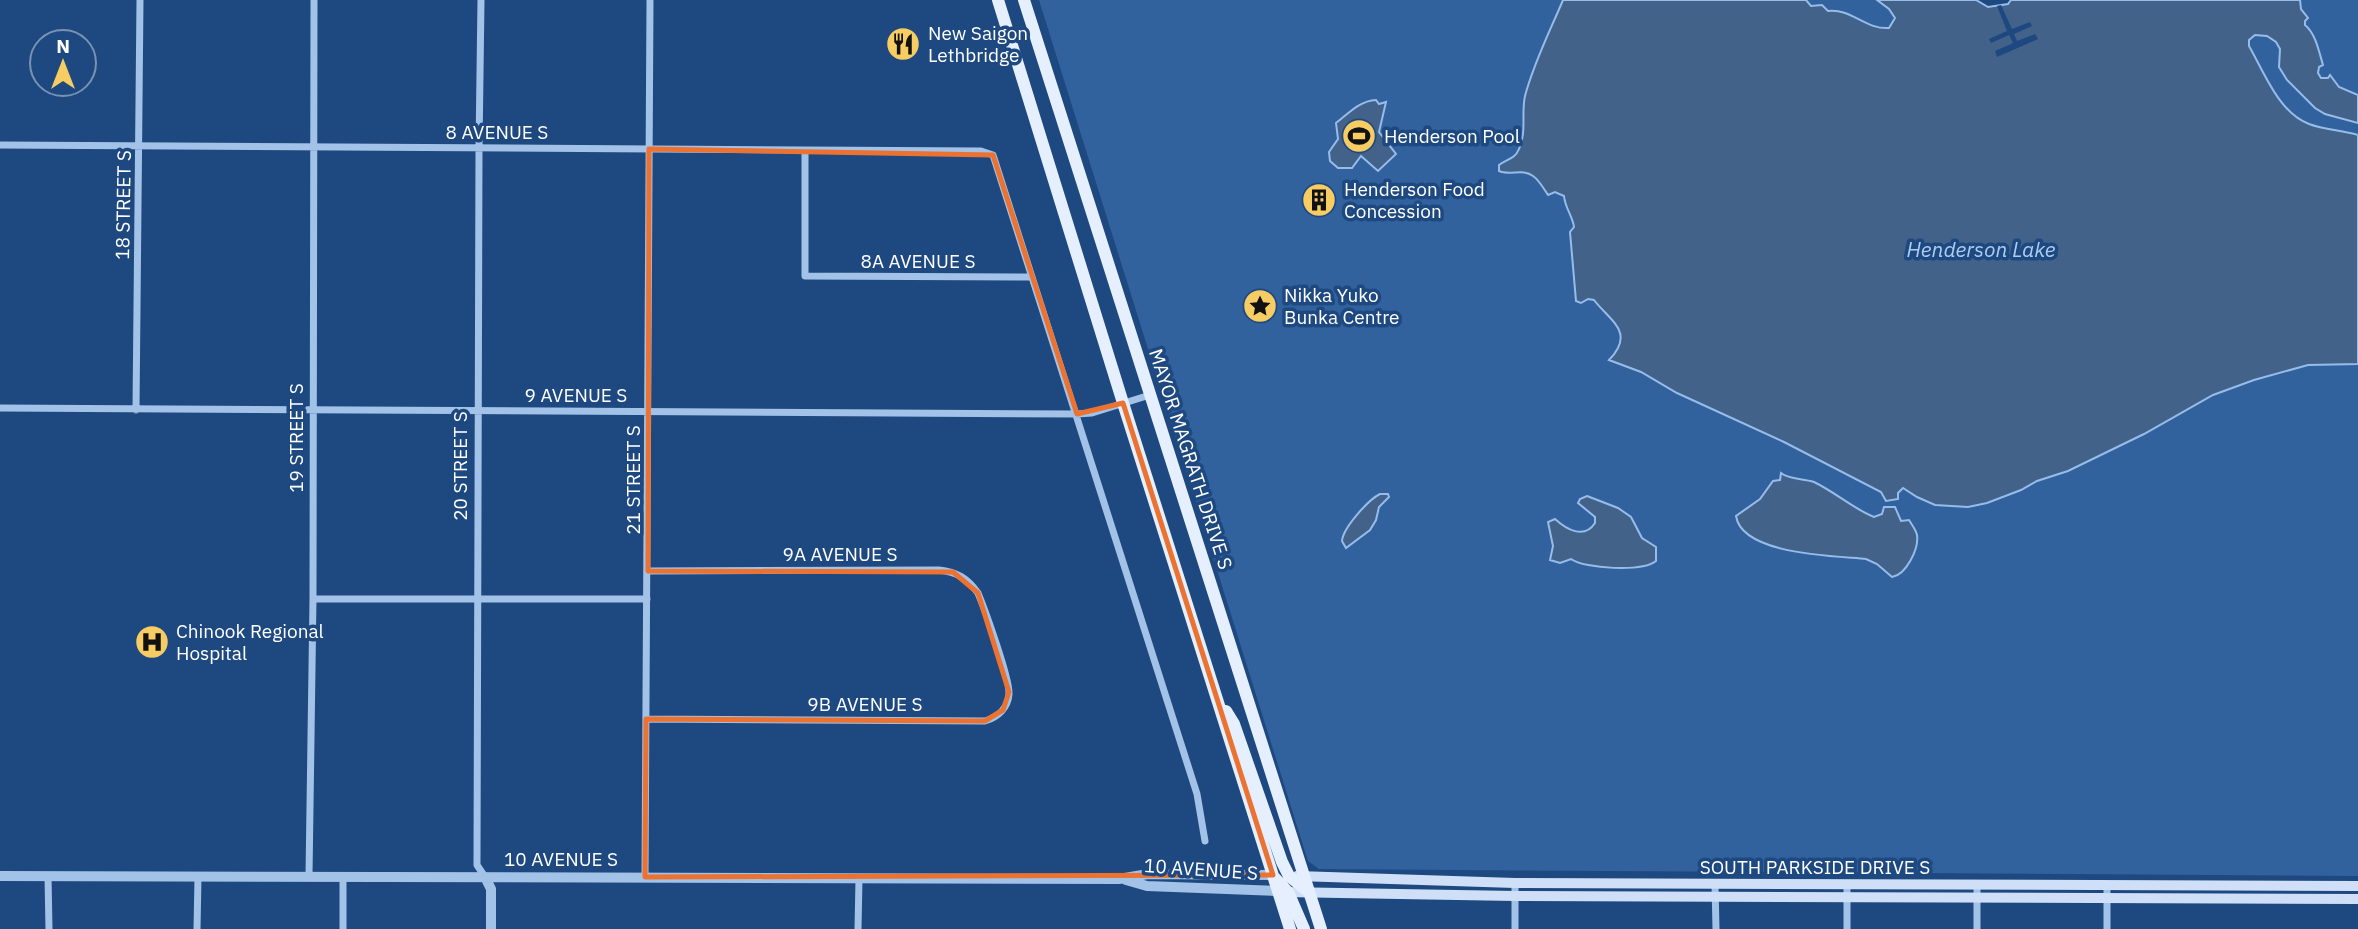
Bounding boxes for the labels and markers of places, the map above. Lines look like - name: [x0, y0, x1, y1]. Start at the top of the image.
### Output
- place label: New Saigon Lethbridge: [928, 21, 1028, 67]
- restaurant icon: New Saigon Lethbridge: [884, 25, 922, 63]
- sports icon: Henderson Pool: [1340, 117, 1378, 155]
- place label: Henderson Pool: [1384, 124, 1520, 148]
- place label: Henderson Food Concession: [1344, 177, 1485, 223]
- building icon: Henderson Food Concession: [1300, 181, 1338, 219]
- place label: Nikka Yuko Bunka Centre: [1284, 283, 1400, 329]
- place icon: Nikka Yuko Bunka Centre: [1241, 287, 1279, 325]
- place label: Chinook Regional Hospital: [176, 619, 324, 665]
- hospital icon: Chinook Regional Hospital: [133, 623, 171, 661]

